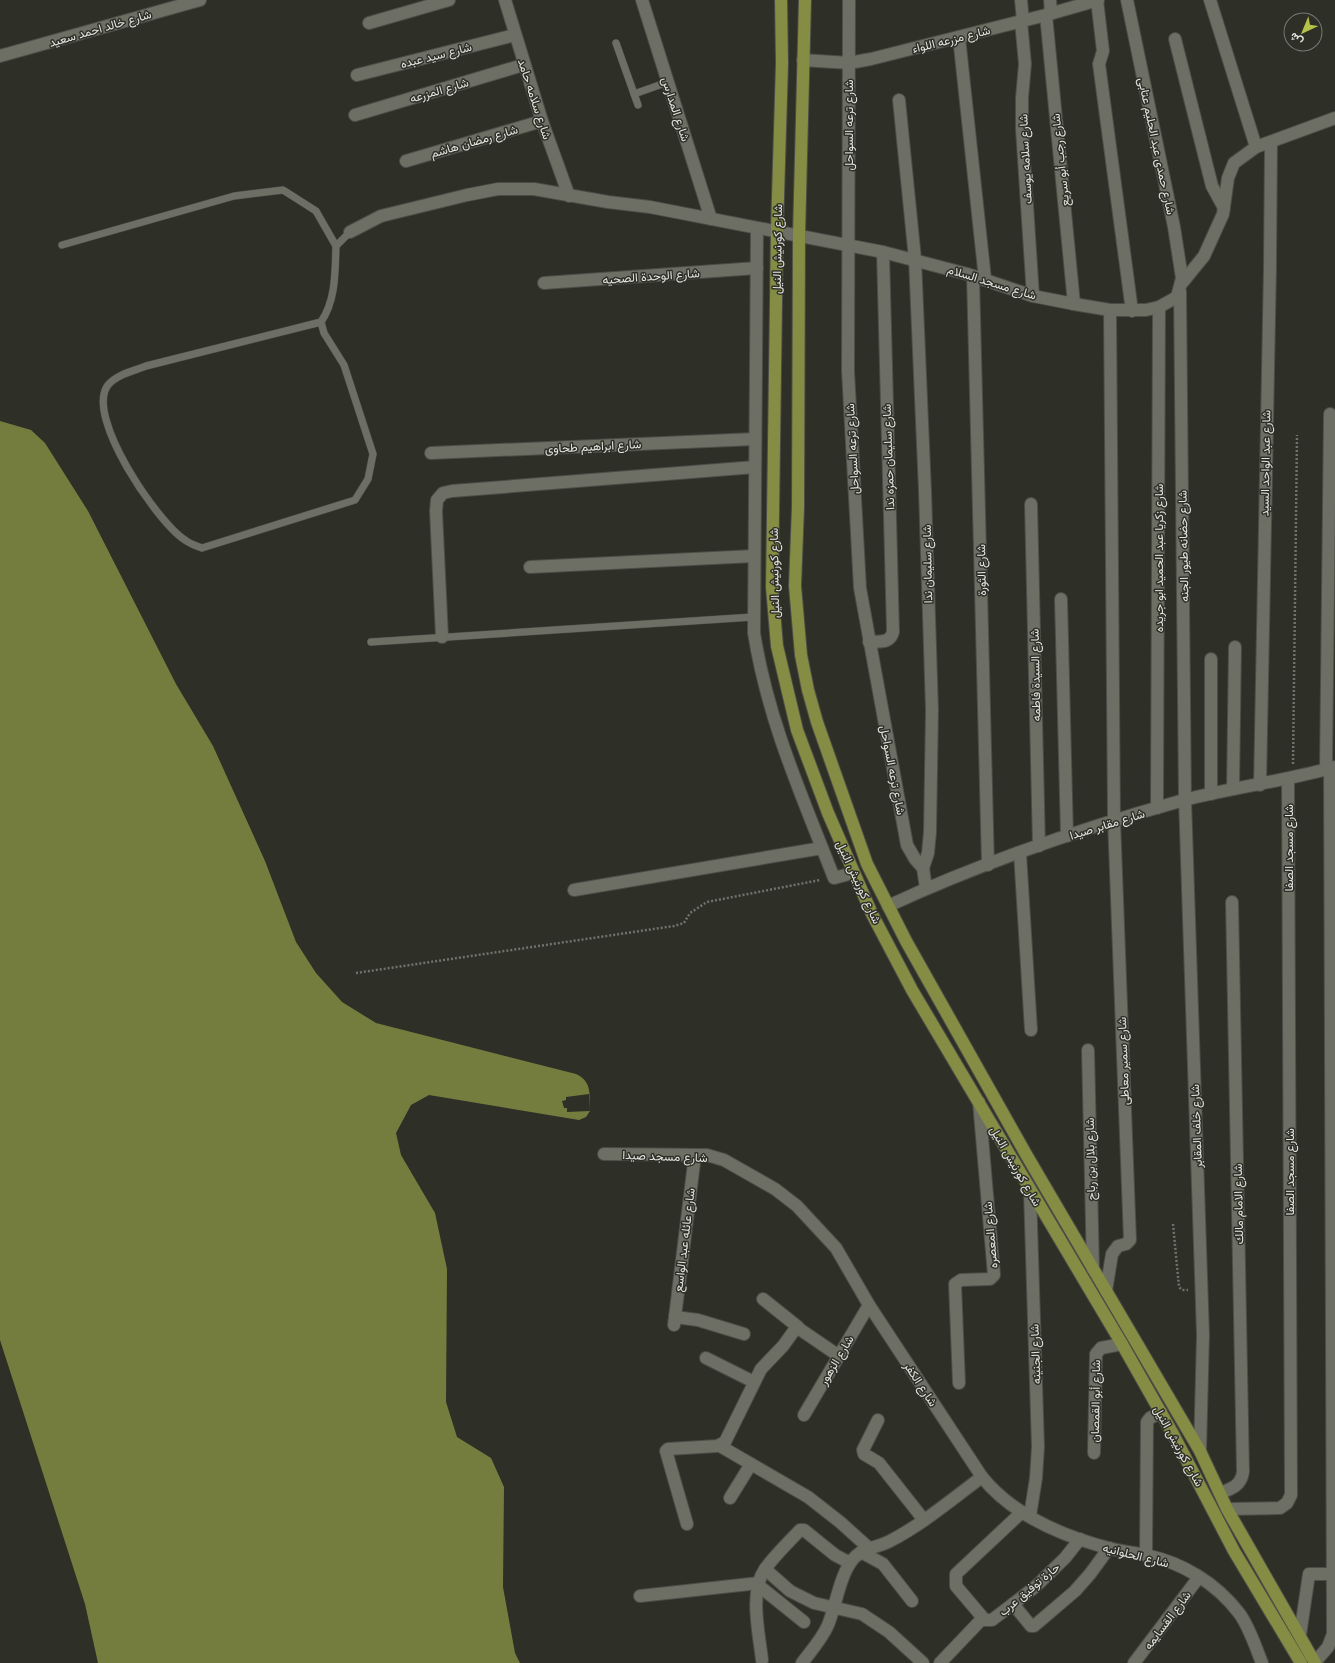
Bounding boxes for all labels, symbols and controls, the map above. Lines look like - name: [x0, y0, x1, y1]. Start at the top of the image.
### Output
- street label: شارع خالد احمد سعيد: [47, 6, 153, 52]
- north arrow: [1283, 12, 1323, 52]
- street label: شارع مزرعه اللواء: [910, 22, 992, 58]
- text: ش: [1286, 30, 1306, 49]
- street label: شارع سيد عبده: [399, 39, 474, 73]
- street label: شارع سلامه حامد: [513, 57, 555, 142]
- street label: شارع المزرعه: [408, 74, 471, 107]
- street label: شارع المدارس: [657, 75, 693, 144]
- street label: شارع حمدى عبد الحليم عتابى: [1133, 76, 1179, 216]
- street label: شارع ترعه السواحل: [841, 80, 858, 170]
- street label: شارع رجب أبو سريع: [1048, 113, 1074, 207]
- street label: شارع سلامه يوسف: [1015, 114, 1037, 204]
- street label: شارع رمضان هاشم: [429, 121, 520, 163]
- street label: شارع كورنيش النيل: [769, 204, 787, 294]
- street label: شارع مسجد السلام: [945, 261, 1038, 305]
- street label: شارع الوحدة الصحيه: [602, 265, 700, 289]
- street label: شارع ترعه السواحل: [842, 403, 864, 495]
- street label: شارع سليمان حمزه ندا: [879, 404, 899, 510]
- street label: شارع عبد الواحد السيد: [1257, 410, 1275, 516]
- street label: شارع ابراهيم طحاوى: [544, 436, 642, 458]
- street label: شارع زكريا عبد الحميد ابو جريده: [1151, 484, 1168, 632]
- street label: شارع حضانه طيور الجنه: [1175, 490, 1193, 602]
- street label: شارع سليمان ندا: [919, 524, 937, 604]
- street label: شارع كورنيش النيل: [766, 528, 784, 618]
- street label: شارع الثورة: [973, 544, 991, 596]
- street label: شارع السيدة فاطمه: [1027, 629, 1045, 721]
- street label: شارع ترعه السواحل: [875, 724, 909, 816]
- street label: شارع مسجد الصفا: [1281, 804, 1298, 892]
- street label: شارع مقابر صيدا: [1068, 805, 1147, 844]
- street label: شارع كورنيش النيل: [831, 838, 885, 927]
- street label: شارع سمير معاطى: [1114, 1017, 1134, 1105]
- street label: شارع خلف المقابر: [1187, 1084, 1207, 1169]
- street label: شارع بلال بن رباح: [1082, 1117, 1100, 1200]
- street label: شارع كورنيش النيل: [985, 1123, 1045, 1210]
- street label: شارع مسجد الصفا: [1282, 1128, 1299, 1216]
- street label: شارع مسجد صيدا: [622, 1147, 708, 1167]
- street label: شارع الامام مالك: [1230, 1164, 1248, 1244]
- street label: شارع عائله عبد الواسع: [670, 1187, 700, 1293]
- street label: شارع المعصره: [980, 1201, 1002, 1269]
- street label: شارع الجنينه: [1026, 1323, 1046, 1384]
- street label: شارع الزهور: [815, 1333, 858, 1389]
- street label: شارع الكفر: [899, 1358, 941, 1410]
- street label: شارع أبو القمصان: [1087, 1359, 1105, 1443]
- street label: شارع كورنيش النيل: [1149, 1403, 1207, 1490]
- street label: شارع الحلوانيه: [1101, 1540, 1171, 1572]
- street label: حارة توفيق عرب: [996, 1559, 1063, 1620]
- street label: شارع القسايمه: [1140, 1588, 1196, 1654]

